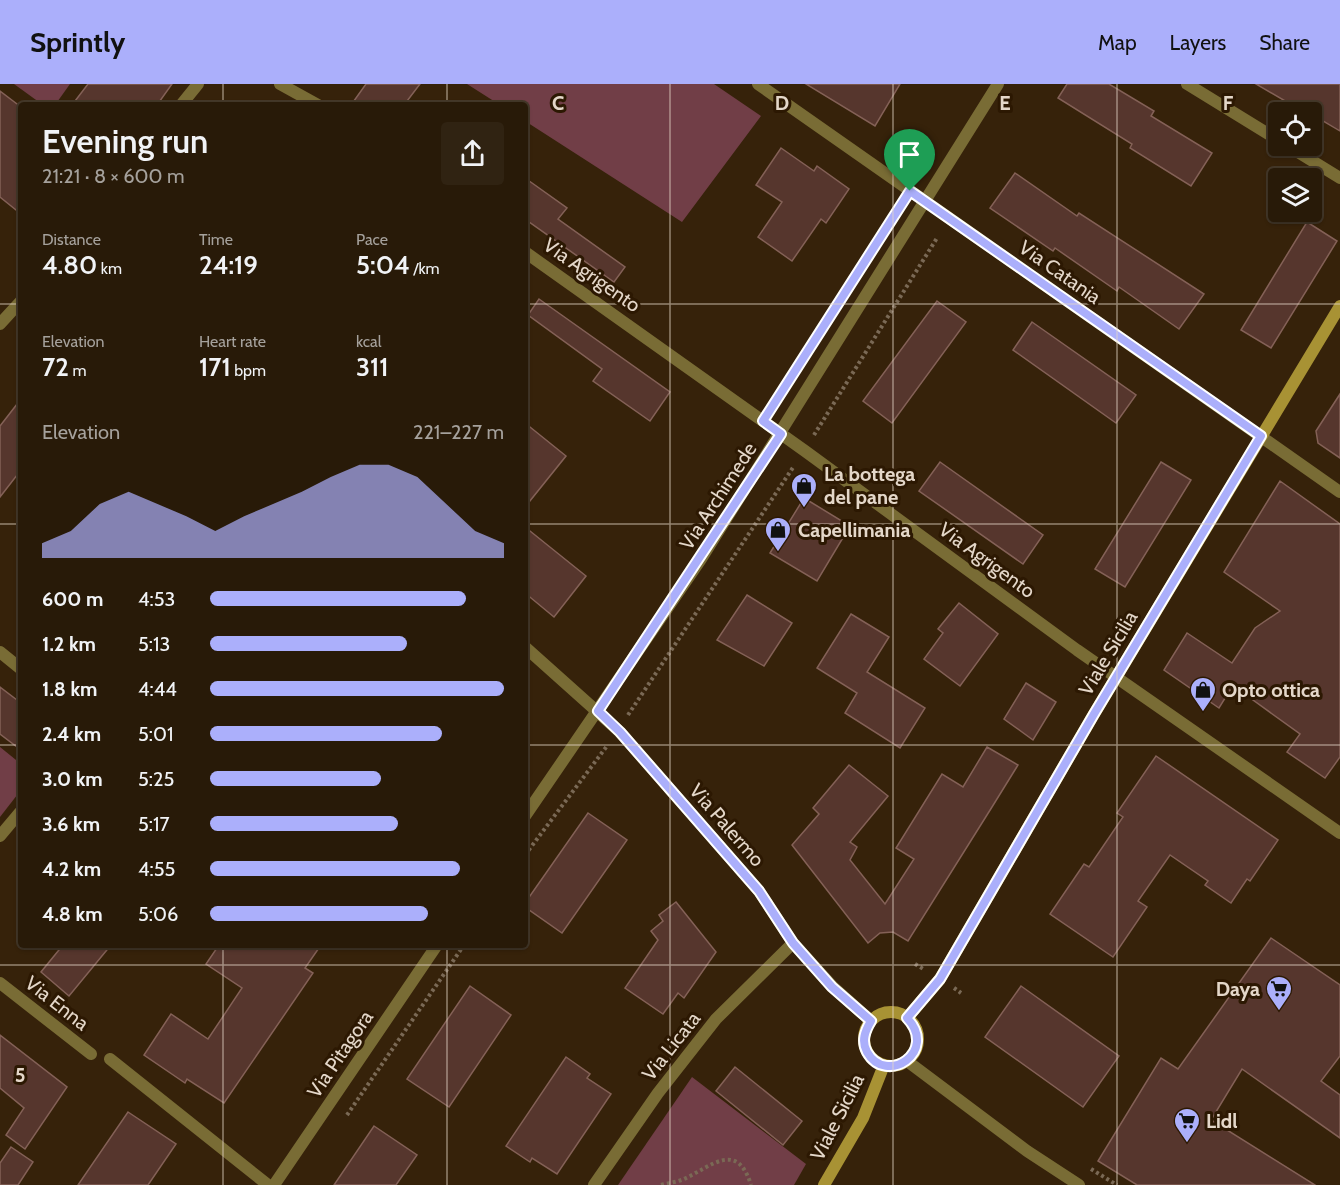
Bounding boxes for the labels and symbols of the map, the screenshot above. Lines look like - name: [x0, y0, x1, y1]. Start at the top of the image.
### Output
- text: C: [552, 91, 564, 115]
- text: D: [775, 91, 789, 115]
- text: E: [999, 91, 1011, 115]
- text: F: [1223, 91, 1234, 115]
- pin: [884, 129, 935, 191]
- street label: Via Agrigento: [539, 233, 645, 317]
- street label: Via Catania: [1014, 235, 1106, 309]
- street label: Via Archimede: [674, 438, 762, 554]
- place label: La bottega del pane: [824, 462, 915, 509]
- shop icon: La bottega del pane: [789, 471, 819, 509]
- shop icon: Capellimania: [763, 515, 793, 553]
- street label: Via Agrigento: [934, 517, 1040, 603]
- place label: Capellimania: [798, 518, 910, 542]
- street label: Viale Sicilia: [1074, 606, 1143, 699]
- shop icon: Opto ottica: [1188, 675, 1218, 713]
- place label: Opto ottica: [1222, 678, 1320, 702]
- street label: Via Palermo: [685, 779, 769, 871]
- street label: Via Enna: [20, 971, 94, 1036]
- supermarket icon: Daya: [1264, 974, 1294, 1012]
- place label: Daya: [1216, 977, 1260, 1001]
- street label: Via Pitagora: [302, 1005, 378, 1102]
- street label: Via Licata: [637, 1007, 705, 1085]
- text: 5: [15, 1063, 25, 1087]
- street label: Viale Sicilia: [805, 1069, 869, 1164]
- supermarket icon: Lidl: [1172, 1106, 1202, 1144]
- place label: Lidl: [1206, 1109, 1237, 1133]

